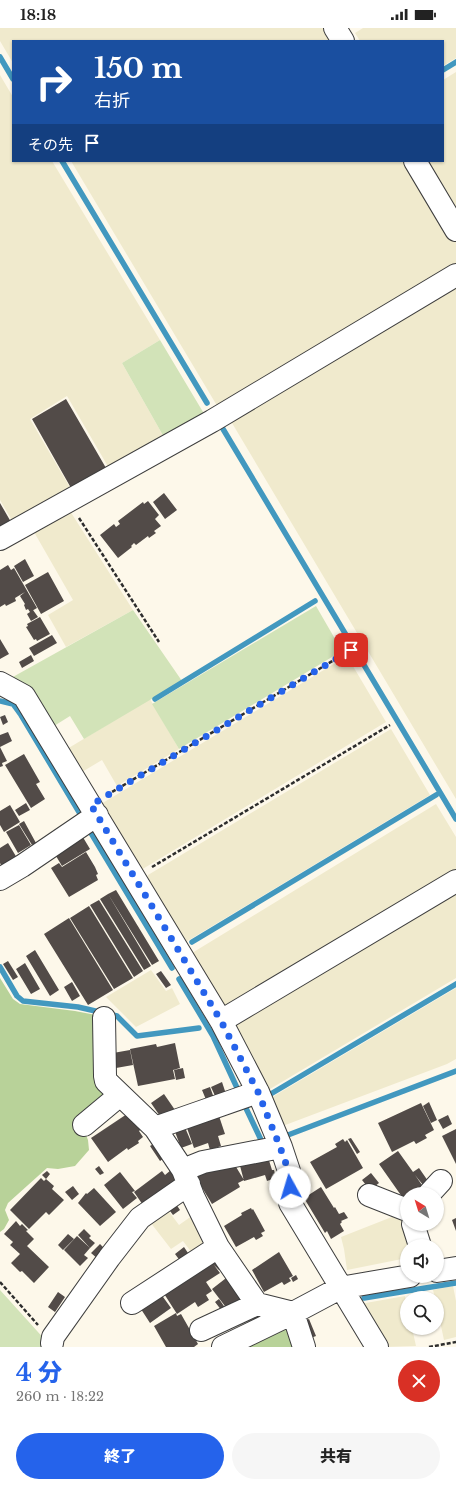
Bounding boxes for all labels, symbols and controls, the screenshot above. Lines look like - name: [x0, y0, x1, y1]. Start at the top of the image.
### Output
- text: 18:18: [20, 5, 56, 24]
- text: 150 m: [94, 51, 182, 86]
- icon: right: [28, 56, 80, 108]
- text: 右折: [94, 90, 130, 112]
- icon: arrive: [81, 132, 103, 154]
- text: その先: [28, 135, 73, 154]
- pin: [334, 633, 368, 667]
- icon: arrive: [340, 639, 362, 661]
- position arrow: [269, 1166, 311, 1208]
- north arrow: [400, 1187, 444, 1231]
- map controls: [400, 1187, 444, 1335]
- button: sound: [400, 1239, 444, 1283]
- button: search: [400, 1291, 444, 1335]
- text: 4 分: [16, 1358, 62, 1387]
- button: close: [398, 1360, 440, 1402]
- text: 260 m · 18:22: [16, 1388, 104, 1405]
- button: 終了: [16, 1433, 224, 1479]
- button: 共有: [232, 1433, 440, 1479]

